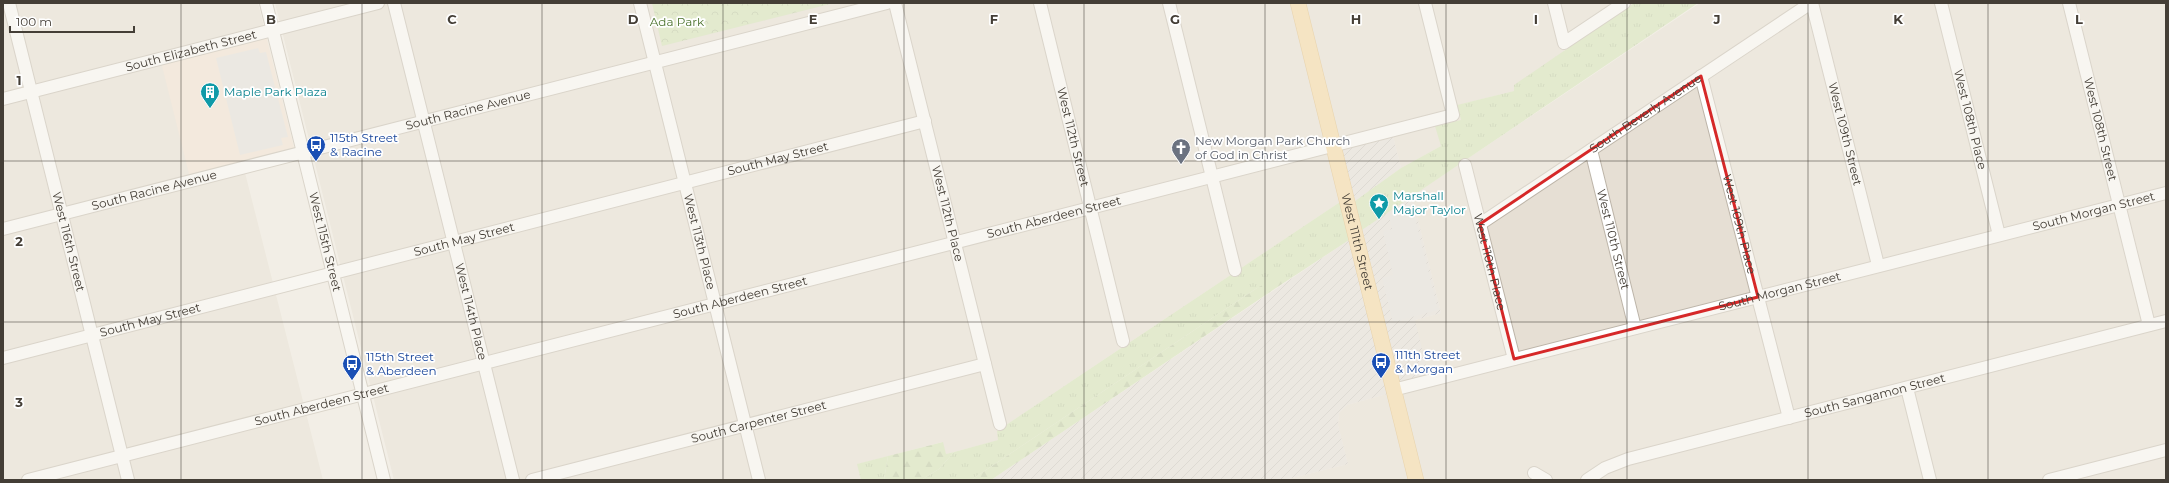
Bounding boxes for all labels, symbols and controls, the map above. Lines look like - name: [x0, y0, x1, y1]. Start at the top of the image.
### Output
- scale bar: [10, 8, 134, 34]
- text: B: [266, 11, 276, 27]
- text: C: [447, 11, 457, 27]
- text: D: [628, 11, 639, 27]
- text: E: [809, 11, 818, 27]
- text: F: [990, 11, 998, 27]
- text: G: [1170, 11, 1180, 27]
- text: H: [1351, 11, 1361, 27]
- text: I: [1534, 11, 1538, 27]
- text: J: [1712, 11, 1721, 27]
- text: K: [1893, 11, 1903, 27]
- text: L: [2075, 11, 2083, 27]
- text: 100 m: [16, 14, 52, 29]
- park label: Ada Park: [650, 14, 705, 29]
- street label: South Elizabeth Street: [124, 26, 258, 74]
- street label: West 108th Place: [1951, 68, 1990, 171]
- street label: South Beverly Avenue: [1586, 70, 1704, 156]
- text: 1: [16, 72, 22, 88]
- street label: West 108th Street: [2081, 76, 2121, 183]
- building icon: Maple Park Plaza: [199, 81, 221, 109]
- street label: West 109th Street: [1825, 81, 1866, 187]
- place label: Maple Park Plaza: [224, 84, 327, 99]
- street label: South Racine Avenue: [404, 86, 532, 133]
- street label: West 112th Street: [1054, 86, 1093, 188]
- place label: 115th Street & Racine: [330, 130, 398, 159]
- place label: New Morgan Park Church of God in Christ: [1195, 133, 1350, 162]
- bus stop icon: 115th Street & Racine: [305, 134, 327, 162]
- church icon: New Morgan Park Church of God in Christ: [1170, 137, 1192, 165]
- street label: South May Street: [726, 138, 830, 178]
- street label: West 112th Place: [929, 164, 967, 263]
- street label: South Racine Avenue: [90, 167, 218, 213]
- street label: West 109th Place: [1720, 173, 1760, 276]
- street label: West 110th Street: [1594, 187, 1633, 291]
- place label: Marshall Major Taylor: [1393, 188, 1466, 217]
- street label: South Morgan Street: [2031, 188, 2156, 234]
- street label: West 116th Street: [49, 190, 89, 293]
- street label: West 115th Street: [306, 190, 345, 293]
- street label: West 113th Place: [681, 192, 719, 291]
- street label: South Aberdeen Street: [985, 192, 1123, 241]
- street label: West 111th Street: [1338, 192, 1377, 292]
- place icon: Marshall Major Taylor: [1368, 192, 1390, 220]
- street label: West 110th Place: [1471, 212, 1509, 312]
- street label: South May Street: [412, 219, 516, 259]
- text: 2: [15, 233, 23, 249]
- street label: West 114th Place: [452, 261, 491, 361]
- street label: South Morgan Street: [1717, 268, 1842, 314]
- street label: South Aberdeen Street: [671, 273, 809, 322]
- street label: South May Street: [98, 299, 202, 340]
- place label: 111th Street & Morgan: [1395, 347, 1461, 376]
- place label: 115th Street & Aberdeen: [366, 349, 437, 378]
- bus stop icon: 111th Street & Morgan: [1370, 351, 1392, 379]
- bus stop icon: 115th Street & Aberdeen: [341, 353, 363, 381]
- street label: South Sangamon Street: [1802, 370, 1947, 421]
- street label: South Aberdeen Street: [253, 380, 390, 429]
- text: 3: [14, 394, 23, 410]
- street label: South Carpenter Street: [689, 397, 828, 446]

